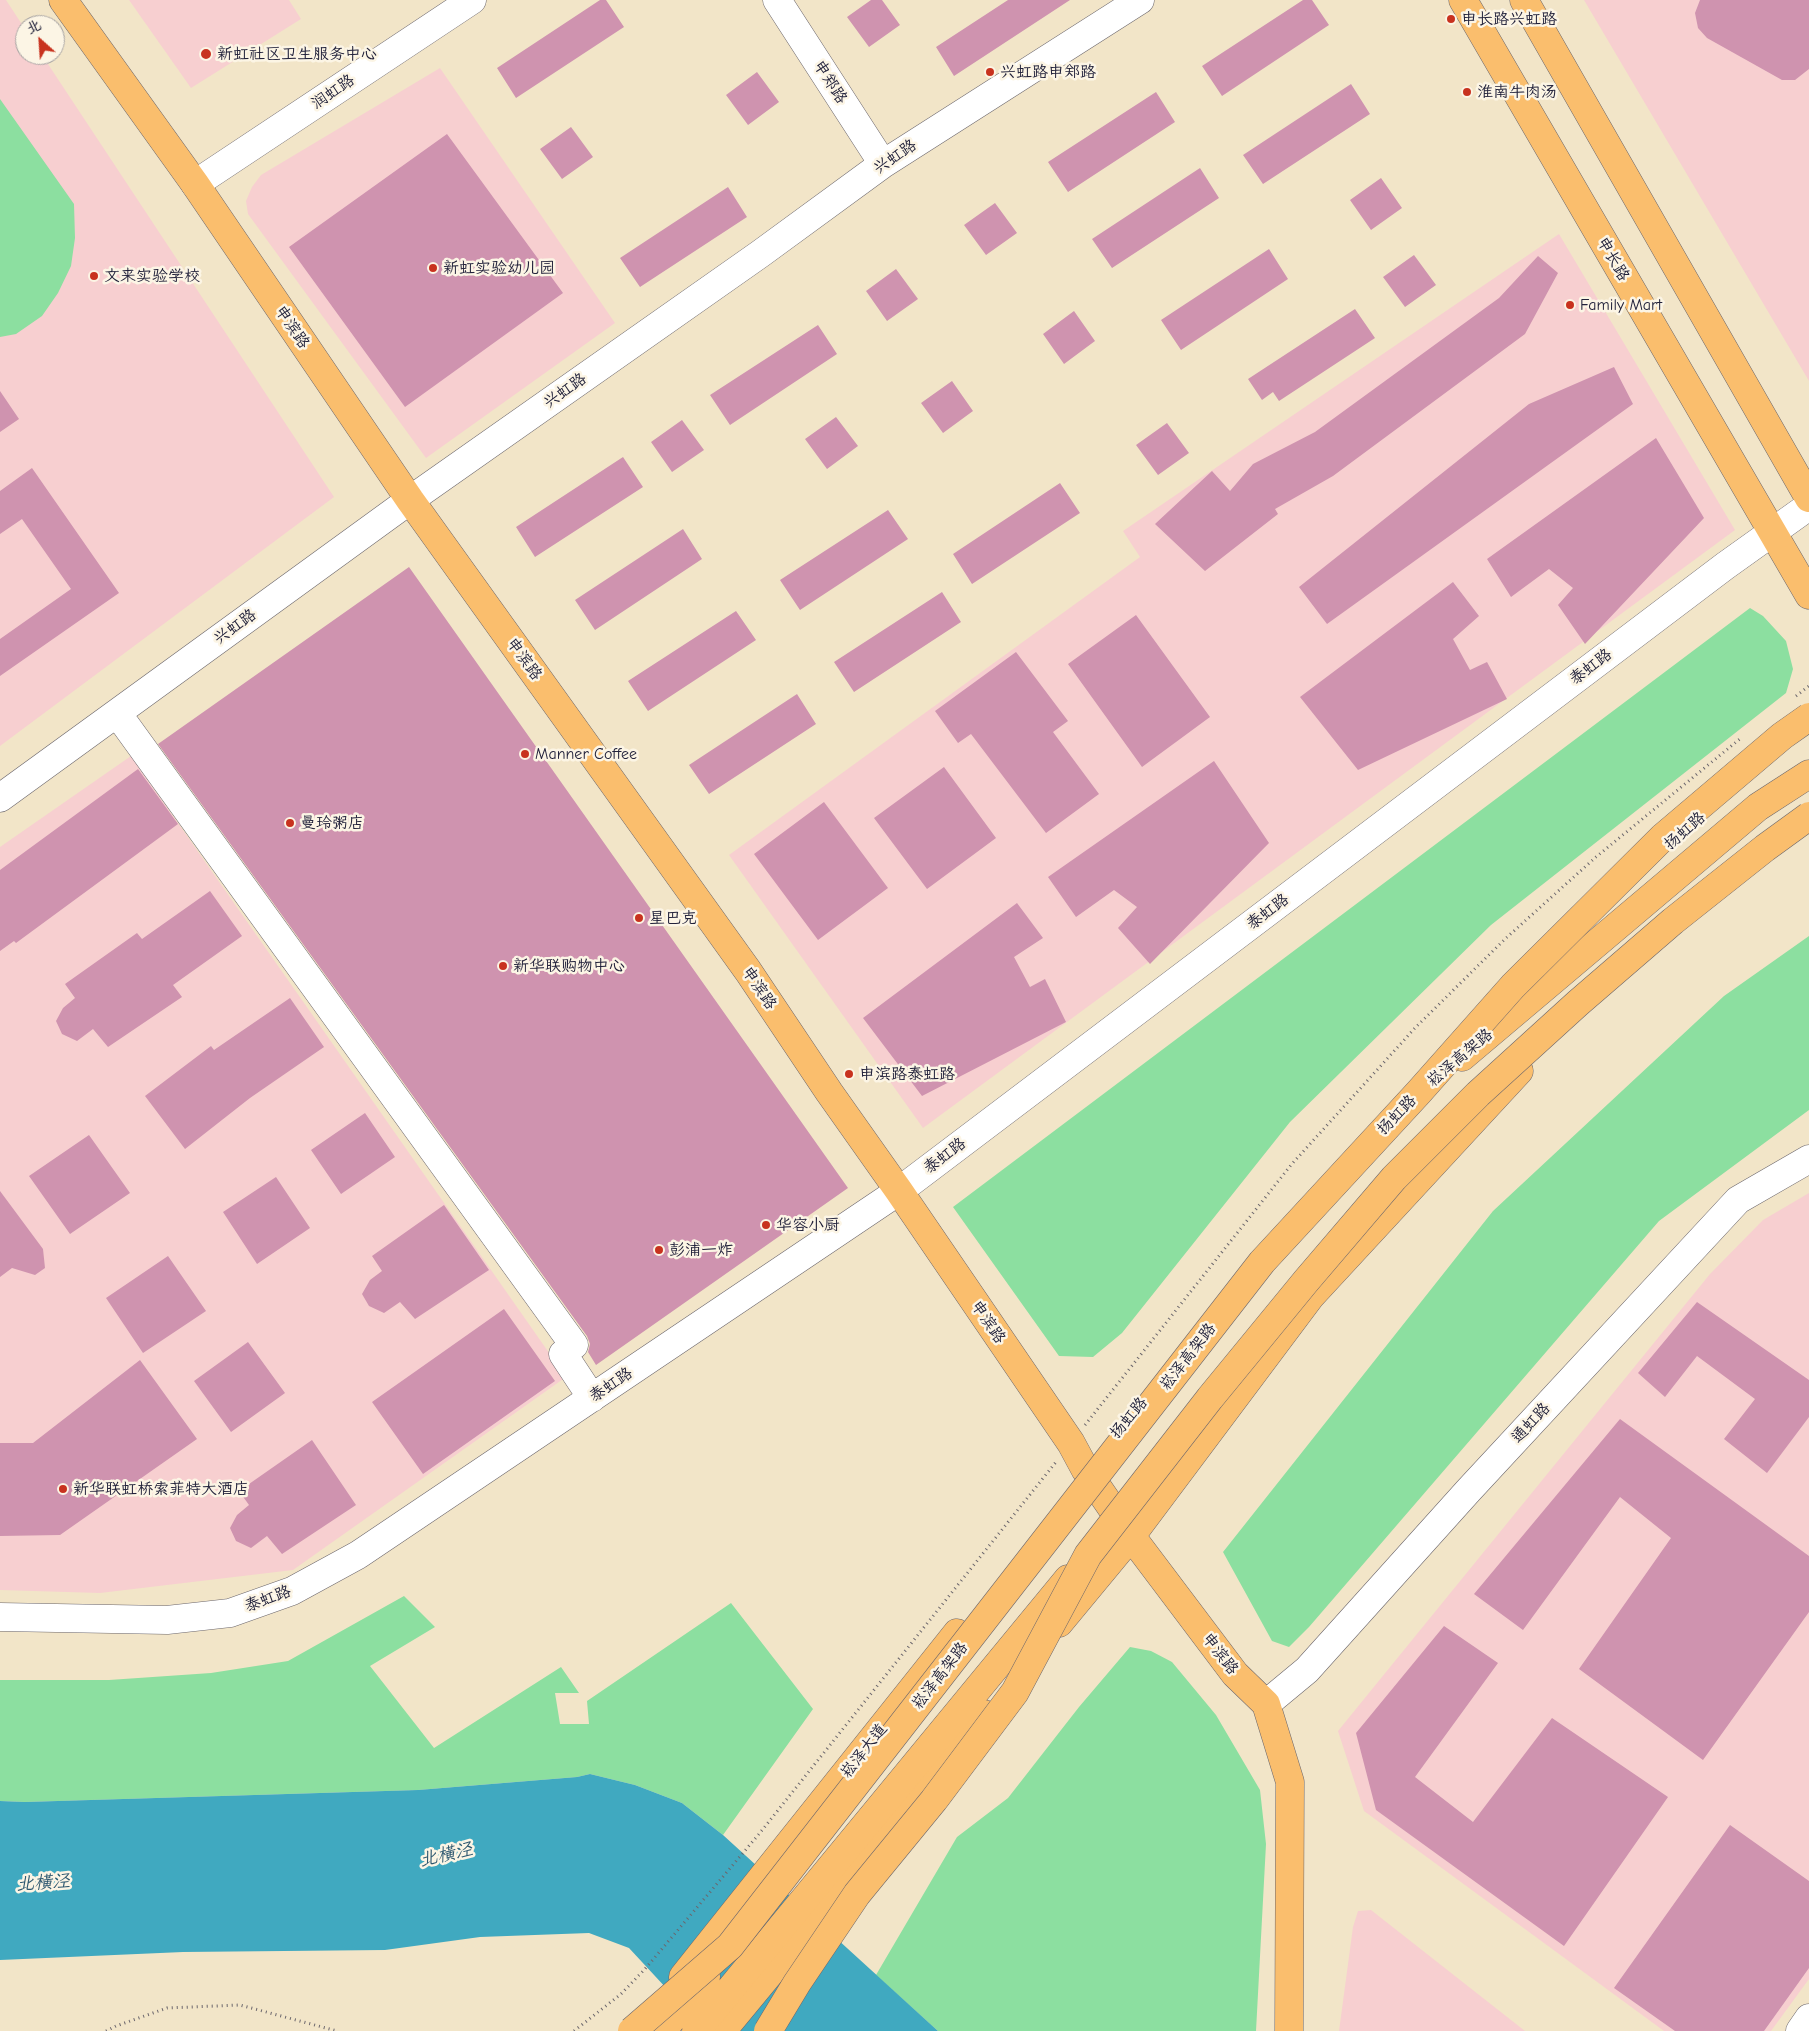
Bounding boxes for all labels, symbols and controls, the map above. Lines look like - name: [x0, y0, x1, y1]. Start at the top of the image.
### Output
- place label: 申长路兴虹路: [1461, 9, 1557, 29]
- marker: 申长路兴虹路: [1445, 13, 1457, 25]
- north arrow: [15, 15, 65, 65]
- text: 北: [24, 16, 44, 38]
- place label: 新虹社区卫生服务中心: [217, 44, 377, 64]
- marker: 新虹社区卫生服务中心: [199, 47, 213, 61]
- street label: 申郑路: [809, 57, 851, 107]
- place label: 兴虹路申郑路: [1000, 62, 1096, 82]
- marker: 兴虹路申郑路: [984, 66, 996, 78]
- street label: 润虹路: [308, 71, 358, 113]
- place label: 淮南牛肉汤: [1477, 82, 1557, 102]
- marker: 淮南牛肉汤: [1461, 86, 1473, 98]
- street label: 兴虹路: [870, 136, 920, 178]
- street label: 申长路: [1593, 233, 1633, 285]
- place label: 新虹实验幼儿园: [443, 258, 555, 278]
- marker: 新虹实验幼儿园: [427, 262, 439, 274]
- place label: 文来实验学校: [104, 266, 200, 286]
- marker: 文来实验学校: [88, 270, 100, 282]
- place label: Family Mart: [1580, 295, 1662, 315]
- marker: Family Mart: [1564, 299, 1576, 311]
- street label: 申滨路: [271, 302, 313, 352]
- street label: 兴虹路: [540, 369, 590, 413]
- street label: 兴虹路: [210, 605, 260, 649]
- street label: 申滨路: [502, 634, 546, 684]
- street label: 泰虹路: [1566, 645, 1616, 689]
- place label: Manner Coffee: [535, 744, 637, 764]
- marker: Manner Coffee: [519, 748, 531, 760]
- street label: 扬虹路: [1661, 808, 1709, 854]
- place label: 曼玲粥店: [300, 813, 364, 833]
- marker: 曼玲粥店: [284, 817, 296, 829]
- street label: 泰虹路: [1243, 890, 1293, 934]
- place label: 星巴克: [649, 908, 697, 928]
- marker: 星巴克: [633, 912, 645, 924]
- place label: 新华联购物中心: [513, 956, 625, 976]
- marker: 新华联购物中心: [497, 960, 509, 972]
- street label: 申滨路: [738, 963, 780, 1013]
- street label: 崧泽高架路: [1423, 1025, 1497, 1091]
- place label: 申滨路泰虹路: [859, 1064, 955, 1084]
- marker: 申滨路泰虹路: [843, 1068, 855, 1080]
- street label: 扬虹路: [1373, 1091, 1421, 1139]
- street label: 泰虹路: [920, 1134, 970, 1178]
- place label: 华容小厨: [776, 1215, 840, 1235]
- marker: 华容小厨: [760, 1219, 772, 1231]
- place label: 彭浦一炸: [669, 1240, 733, 1260]
- marker: 彭浦一炸: [653, 1244, 665, 1256]
- street label: 申滨路: [967, 1297, 1009, 1347]
- street label: 崧泽高架路: [1156, 1320, 1220, 1394]
- street label: 泰虹路: [586, 1364, 636, 1406]
- street label: 扬虹路: [1106, 1393, 1152, 1443]
- street label: 通虹路: [1508, 1399, 1554, 1447]
- place label: 新华联虹桥索菲特大酒店: [73, 1479, 249, 1499]
- marker: 新华联虹桥索菲特大酒店: [57, 1483, 69, 1495]
- street label: 泰虹路: [242, 1582, 294, 1616]
- street label: 申滨路: [1198, 1629, 1242, 1679]
- street label: 崧泽高架路: [908, 1639, 972, 1713]
- street label: 崧泽大道: [837, 1720, 891, 1782]
- water label: 北横泾: [417, 1838, 475, 1872]
- water label: 北横泾: [15, 1870, 71, 1896]

